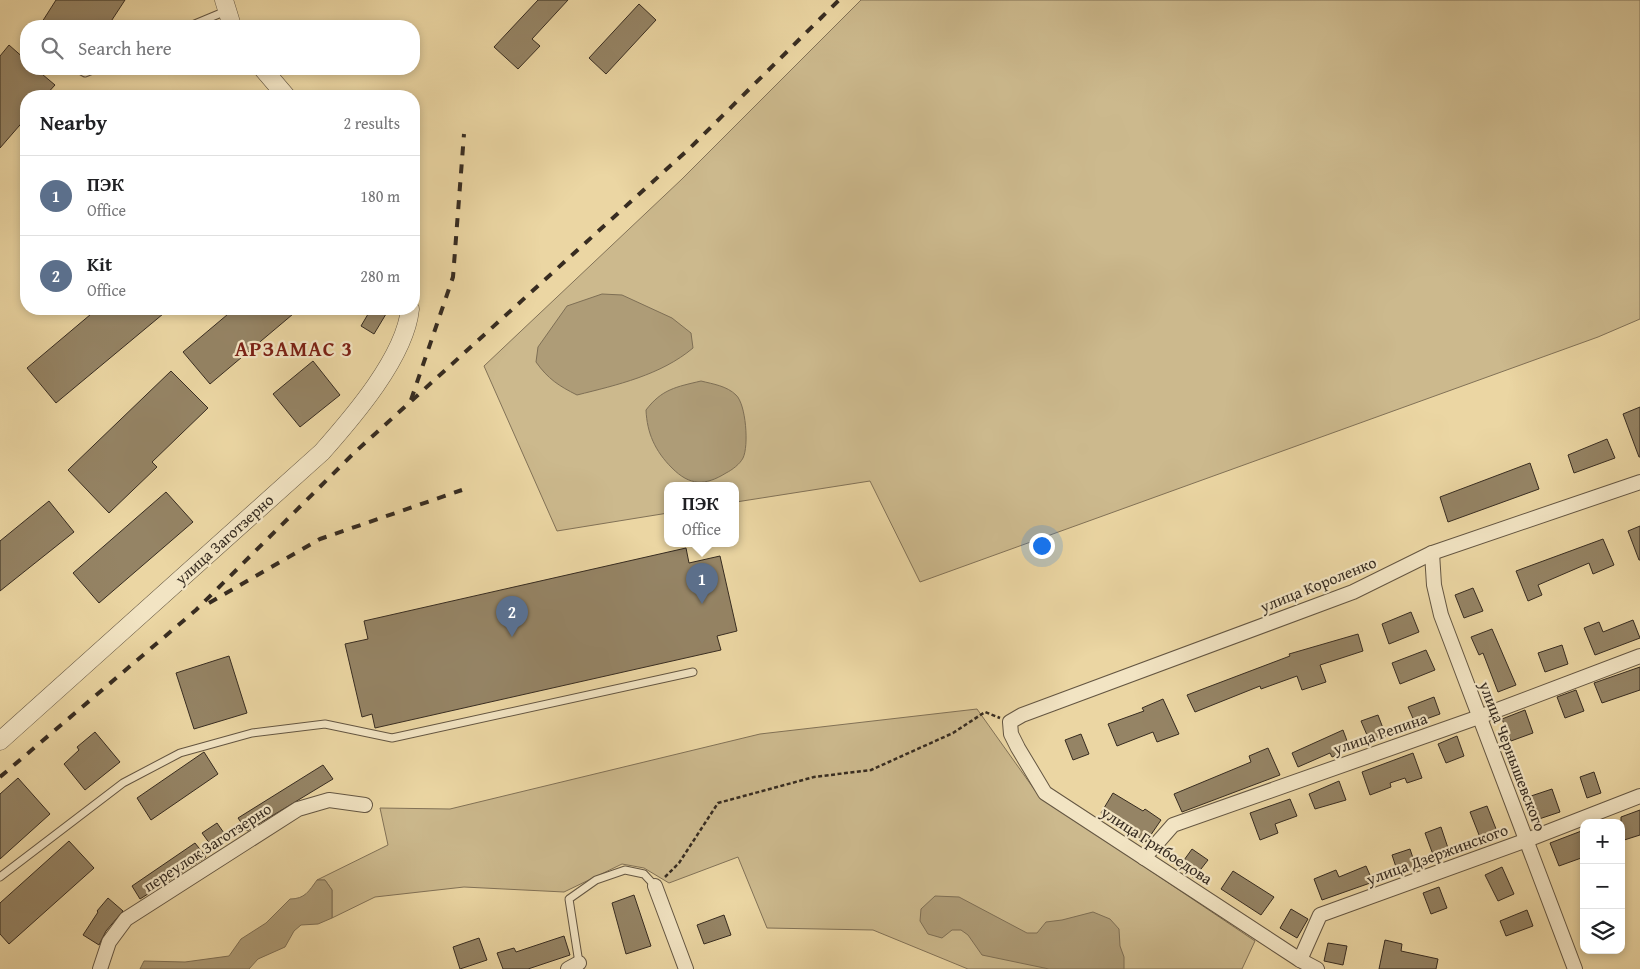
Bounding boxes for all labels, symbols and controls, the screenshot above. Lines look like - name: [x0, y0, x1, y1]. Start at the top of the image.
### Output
- search box: [20, 20, 420, 75]
- icon: search: [38, 34, 66, 62]
- text: Search here: [78, 34, 172, 62]
- text: Nearby: [40, 107, 107, 138]
- text: 2 results: [343, 111, 400, 135]
- text: ПЭК: [87, 170, 124, 198]
- text: 1: [52, 184, 60, 208]
- text: 180 m: [360, 184, 400, 208]
- text: Office: [87, 198, 126, 222]
- text: Kit: [87, 250, 112, 278]
- text: 2: [52, 264, 60, 288]
- text: 280 m: [360, 264, 400, 288]
- text: Office: [87, 278, 126, 302]
- district label: АРЗАМАС 3: [235, 333, 353, 364]
- popup: [664, 482, 739, 547]
- street label: улица Заготзерно: [168, 488, 279, 591]
- text: ПЭК: [682, 489, 719, 517]
- text: Office: [682, 517, 721, 541]
- your location: [1029, 533, 1055, 559]
- street label: улица Короленко: [1255, 550, 1380, 619]
- pin: 1: [686, 563, 718, 604]
- pin: 2: [496, 596, 528, 637]
- street label: улица Чернышевского: [1473, 677, 1553, 835]
- street label: улица Репина: [1329, 706, 1431, 761]
- street label: переулок Заготзерно: [138, 796, 276, 898]
- street label: улица Грибоедова: [1096, 799, 1218, 890]
- street label: улица Дзержинского: [1362, 817, 1511, 891]
- map controls: [1580, 819, 1625, 954]
- button: +: [1580, 819, 1625, 864]
- button: −: [1580, 864, 1625, 909]
- button: layers: [1580, 909, 1625, 954]

